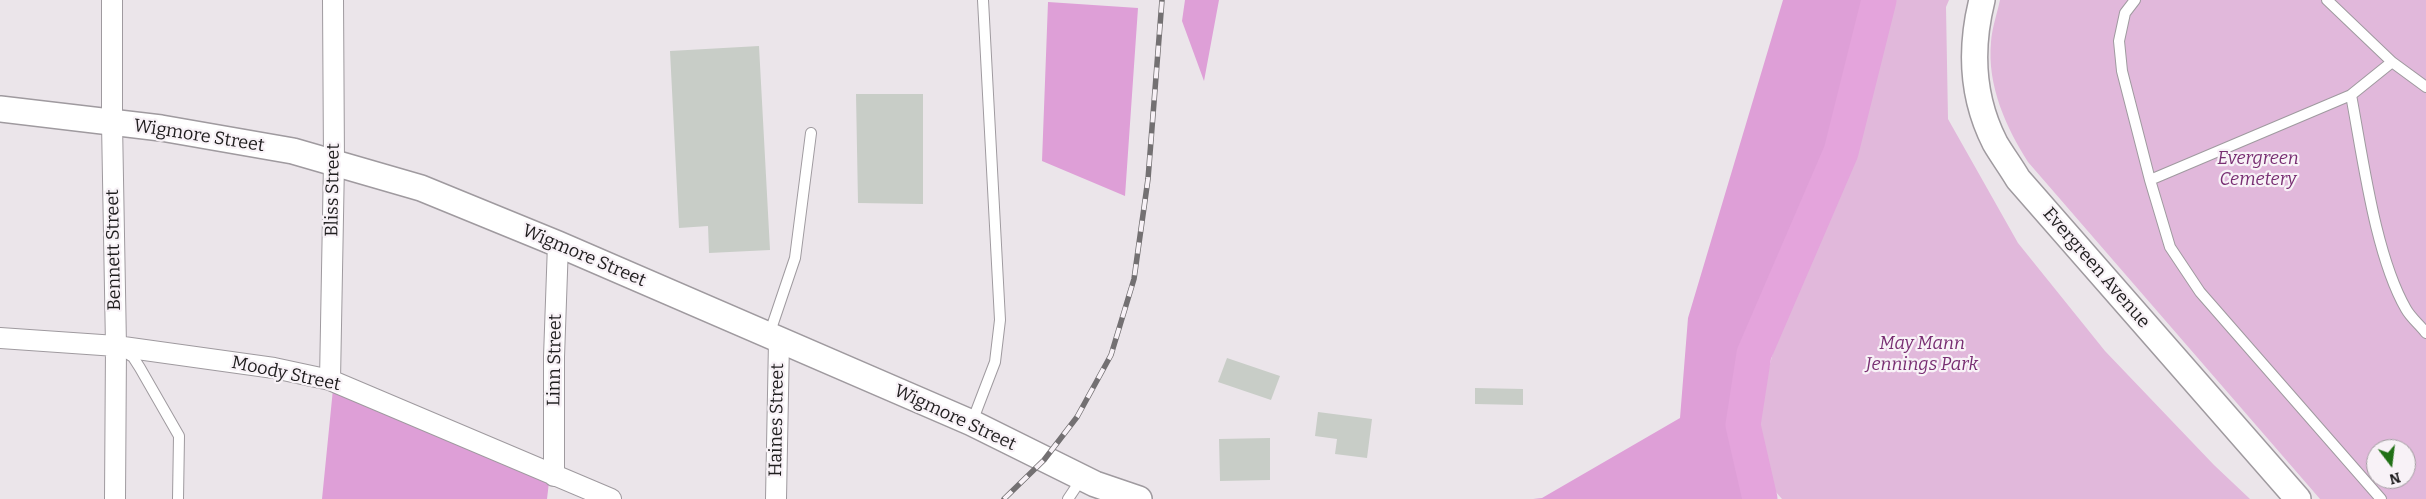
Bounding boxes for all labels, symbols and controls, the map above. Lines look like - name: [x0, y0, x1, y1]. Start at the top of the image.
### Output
- street label: Wigmore Street: [132, 115, 266, 157]
- street label: Bliss Street: [321, 143, 345, 237]
- park label: Evergreen Cemetery: [2217, 148, 2299, 190]
- street label: Bennett Street: [102, 189, 126, 311]
- street label: Evergreen Avenue: [2038, 203, 2154, 333]
- street label: Wigmore Street: [519, 220, 649, 292]
- street label: Linn Street: [543, 314, 567, 406]
- park label: May Mann Jennings Park: [1866, 333, 1978, 376]
- street label: Moody Street: [230, 352, 342, 396]
- street label: Haines Street: [765, 363, 789, 477]
- street label: Wigmore Street: [891, 380, 1019, 456]
- north arrow: [2366, 439, 2416, 489]
- text: N: [2387, 468, 2402, 488]

